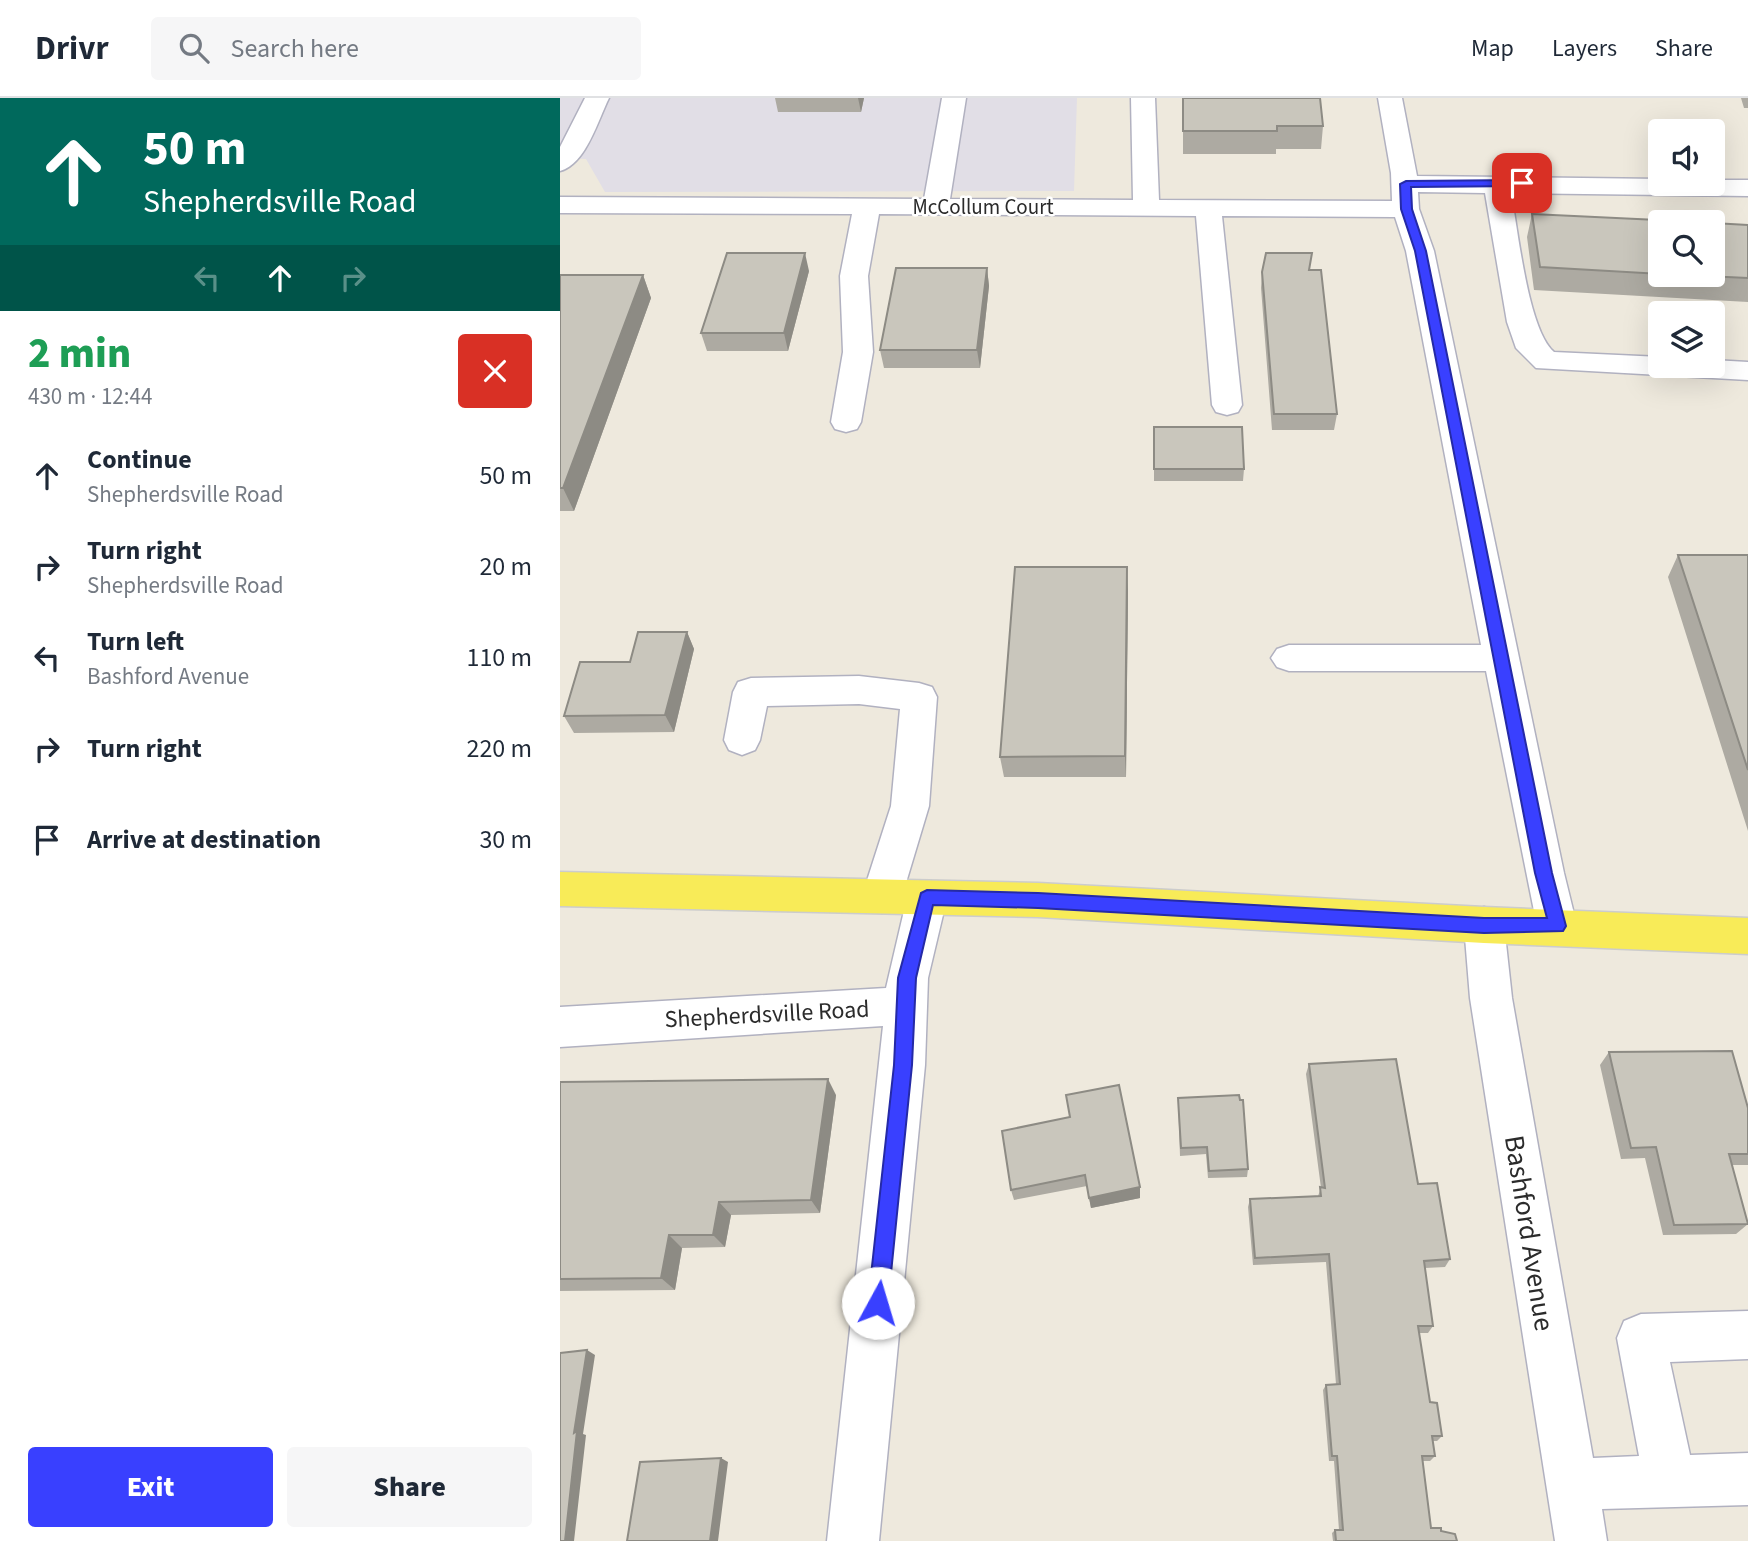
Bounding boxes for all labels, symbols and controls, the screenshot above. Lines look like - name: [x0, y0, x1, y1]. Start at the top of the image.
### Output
- search box: [151, 17, 641, 80]
- text: Drivr: [35, 25, 109, 72]
- icon: search: [175, 29, 213, 67]
- text: Search here: [231, 30, 359, 67]
- text: Map: [1471, 31, 1514, 66]
- text: Layers: [1552, 31, 1617, 66]
- text: Share: [1655, 31, 1713, 66]
- text: 50 m: [143, 114, 247, 184]
- map controls: [1648, 119, 1725, 378]
- button: sound: [1648, 119, 1725, 196]
- icon: ahead: [28, 126, 119, 217]
- pin: [1492, 153, 1552, 213]
- icon: arrive: [1503, 164, 1541, 202]
- text: Shepherdsville Road: [143, 179, 416, 225]
- street label: McCollum Court: [912, 192, 1054, 222]
- button: search: [1648, 210, 1725, 287]
- icon: left: [188, 259, 226, 297]
- icon: ahead: [261, 259, 299, 297]
- icon: right: [334, 259, 372, 297]
- button: layers: [1648, 301, 1725, 378]
- text: 2 min: [28, 324, 131, 384]
- button: close: [458, 334, 532, 408]
- text: 430 m · 12:44: [28, 380, 152, 413]
- text: Continue: [87, 441, 192, 478]
- icon: ahead: [28, 457, 66, 495]
- text: 50 m: [479, 457, 532, 494]
- text: Shepherdsville Road: [87, 478, 284, 511]
- text: Turn right: [87, 532, 202, 569]
- icon: right: [28, 548, 66, 586]
- text: 20 m: [479, 548, 532, 585]
- text: Shepherdsville Road: [87, 569, 284, 602]
- text: Turn left: [87, 623, 184, 660]
- icon: left: [28, 639, 66, 677]
- text: 110 m: [466, 639, 532, 676]
- text: Bashford Avenue: [87, 660, 249, 693]
- icon: right: [28, 730, 66, 768]
- text: Turn right: [87, 730, 202, 767]
- text: 220 m: [466, 730, 532, 767]
- icon: arrive: [28, 821, 66, 859]
- text: Arrive at destination: [87, 821, 321, 858]
- text: 30 m: [479, 821, 532, 858]
- street label: Shepherdsville Road: [664, 992, 870, 1037]
- street label: Bashford Avenue: [1494, 1133, 1564, 1334]
- position arrow: [841, 1266, 915, 1340]
- button: Exit: [28, 1447, 273, 1527]
- button: Share: [287, 1447, 532, 1527]

